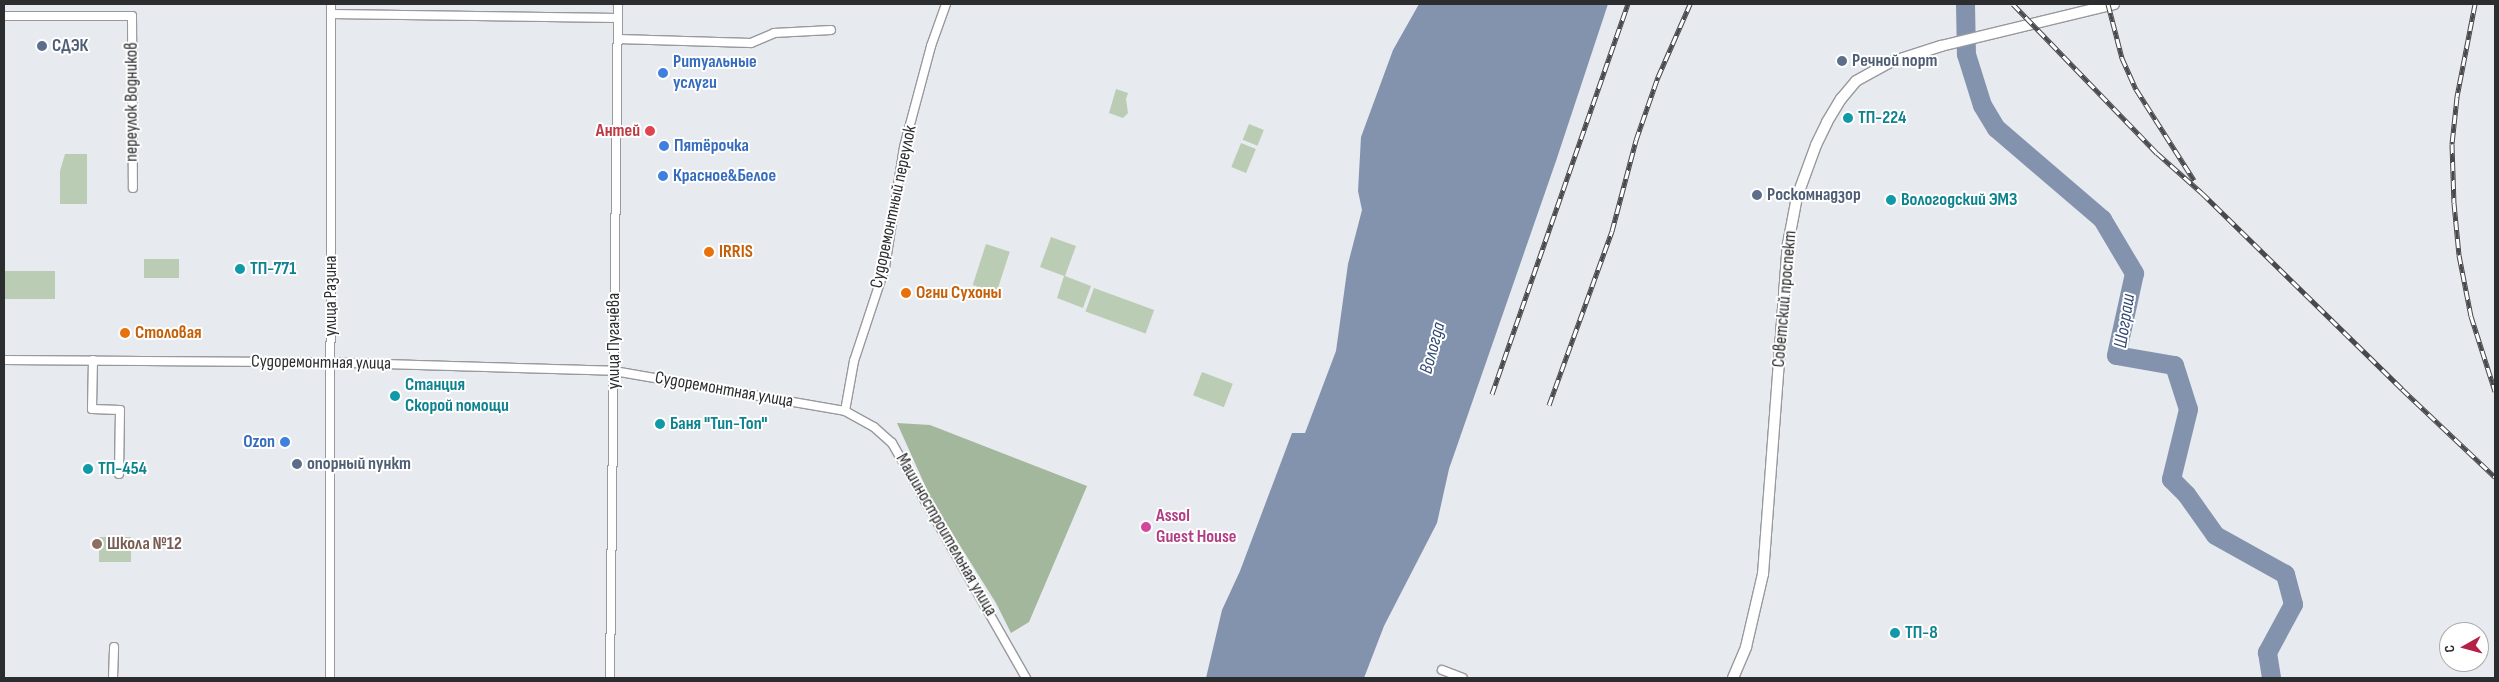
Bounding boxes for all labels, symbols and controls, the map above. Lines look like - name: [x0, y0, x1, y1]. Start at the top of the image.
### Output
- place label: СДЭК: [52, 35, 88, 57]
- marker: СДЭК: [36, 40, 48, 52]
- street label: переулок Водников: [121, 42, 143, 162]
- place label: Речной порт: [1852, 50, 1937, 72]
- place label: Ритуальные услуги: [673, 52, 757, 94]
- marker: Речной порт: [1836, 55, 1848, 67]
- marker: Ритуальные услуги: [657, 67, 669, 79]
- place label: ТП-224: [1858, 107, 1906, 129]
- marker: ТП-224: [1842, 112, 1854, 124]
- place label: Антей: [596, 120, 640, 142]
- street label: Судоремонтный переулок: [866, 124, 922, 290]
- marker: Антей: [644, 125, 656, 137]
- place label: Пятёрочка: [674, 135, 749, 157]
- marker: Пятёрочка: [658, 140, 670, 152]
- place label: Красное&Белое: [673, 165, 776, 187]
- marker: Красное&Белое: [657, 170, 669, 182]
- place label: Роскомнадзор: [1767, 184, 1861, 206]
- marker: Роскомнадзор: [1751, 189, 1763, 201]
- place label: Вологодский ЭМЗ: [1901, 189, 2017, 211]
- marker: Вологодский ЭМЗ: [1885, 194, 1897, 206]
- street label: Советский проспект: [1768, 230, 1802, 368]
- place label: IRRIS: [719, 241, 753, 263]
- marker: IRRIS: [703, 246, 715, 258]
- street label: улица Разина: [320, 256, 342, 336]
- place label: ТП-771: [250, 258, 296, 280]
- marker: ТП-771: [234, 263, 246, 275]
- place label: Огни Сухоны: [916, 282, 1002, 304]
- marker: Огни Сухоны: [900, 287, 912, 299]
- water label: Шограш: [2109, 292, 2141, 350]
- street label: улица Пугачёва: [603, 293, 625, 389]
- water label: Вологда: [1415, 320, 1451, 376]
- place label: Столовая: [135, 322, 202, 344]
- marker: Столовая: [119, 327, 131, 339]
- street label: Судоремонтная улица: [251, 351, 391, 375]
- street label: Судоремонтная улица: [653, 367, 795, 413]
- place label: Станция Скорой помощи: [405, 375, 509, 418]
- marker: Станция Скорой помощи: [389, 390, 401, 402]
- place label: Баня "Тип-Топ": [670, 413, 767, 435]
- marker: Баня "Тип-Топ": [654, 418, 666, 430]
- place label: Ozon: [243, 431, 275, 453]
- marker: Ozon: [279, 436, 291, 448]
- street label: Машиностроительная улица: [891, 450, 1001, 620]
- place label: опорный пункт: [307, 453, 411, 475]
- place label: ТП-454: [98, 458, 147, 480]
- marker: опорный пункт: [291, 458, 303, 470]
- marker: ТП-454: [82, 463, 94, 475]
- place label: Assol Guest House: [1156, 506, 1237, 548]
- marker: Assol Guest House: [1140, 521, 1152, 533]
- place label: Школа №12: [107, 533, 182, 555]
- marker: Школа №12: [91, 538, 103, 550]
- place label: ТП-8: [1905, 622, 1938, 644]
- north arrow: [2439, 622, 2489, 672]
- marker: ТП-8: [1889, 627, 1901, 639]
- text: С: [2441, 644, 2458, 653]

